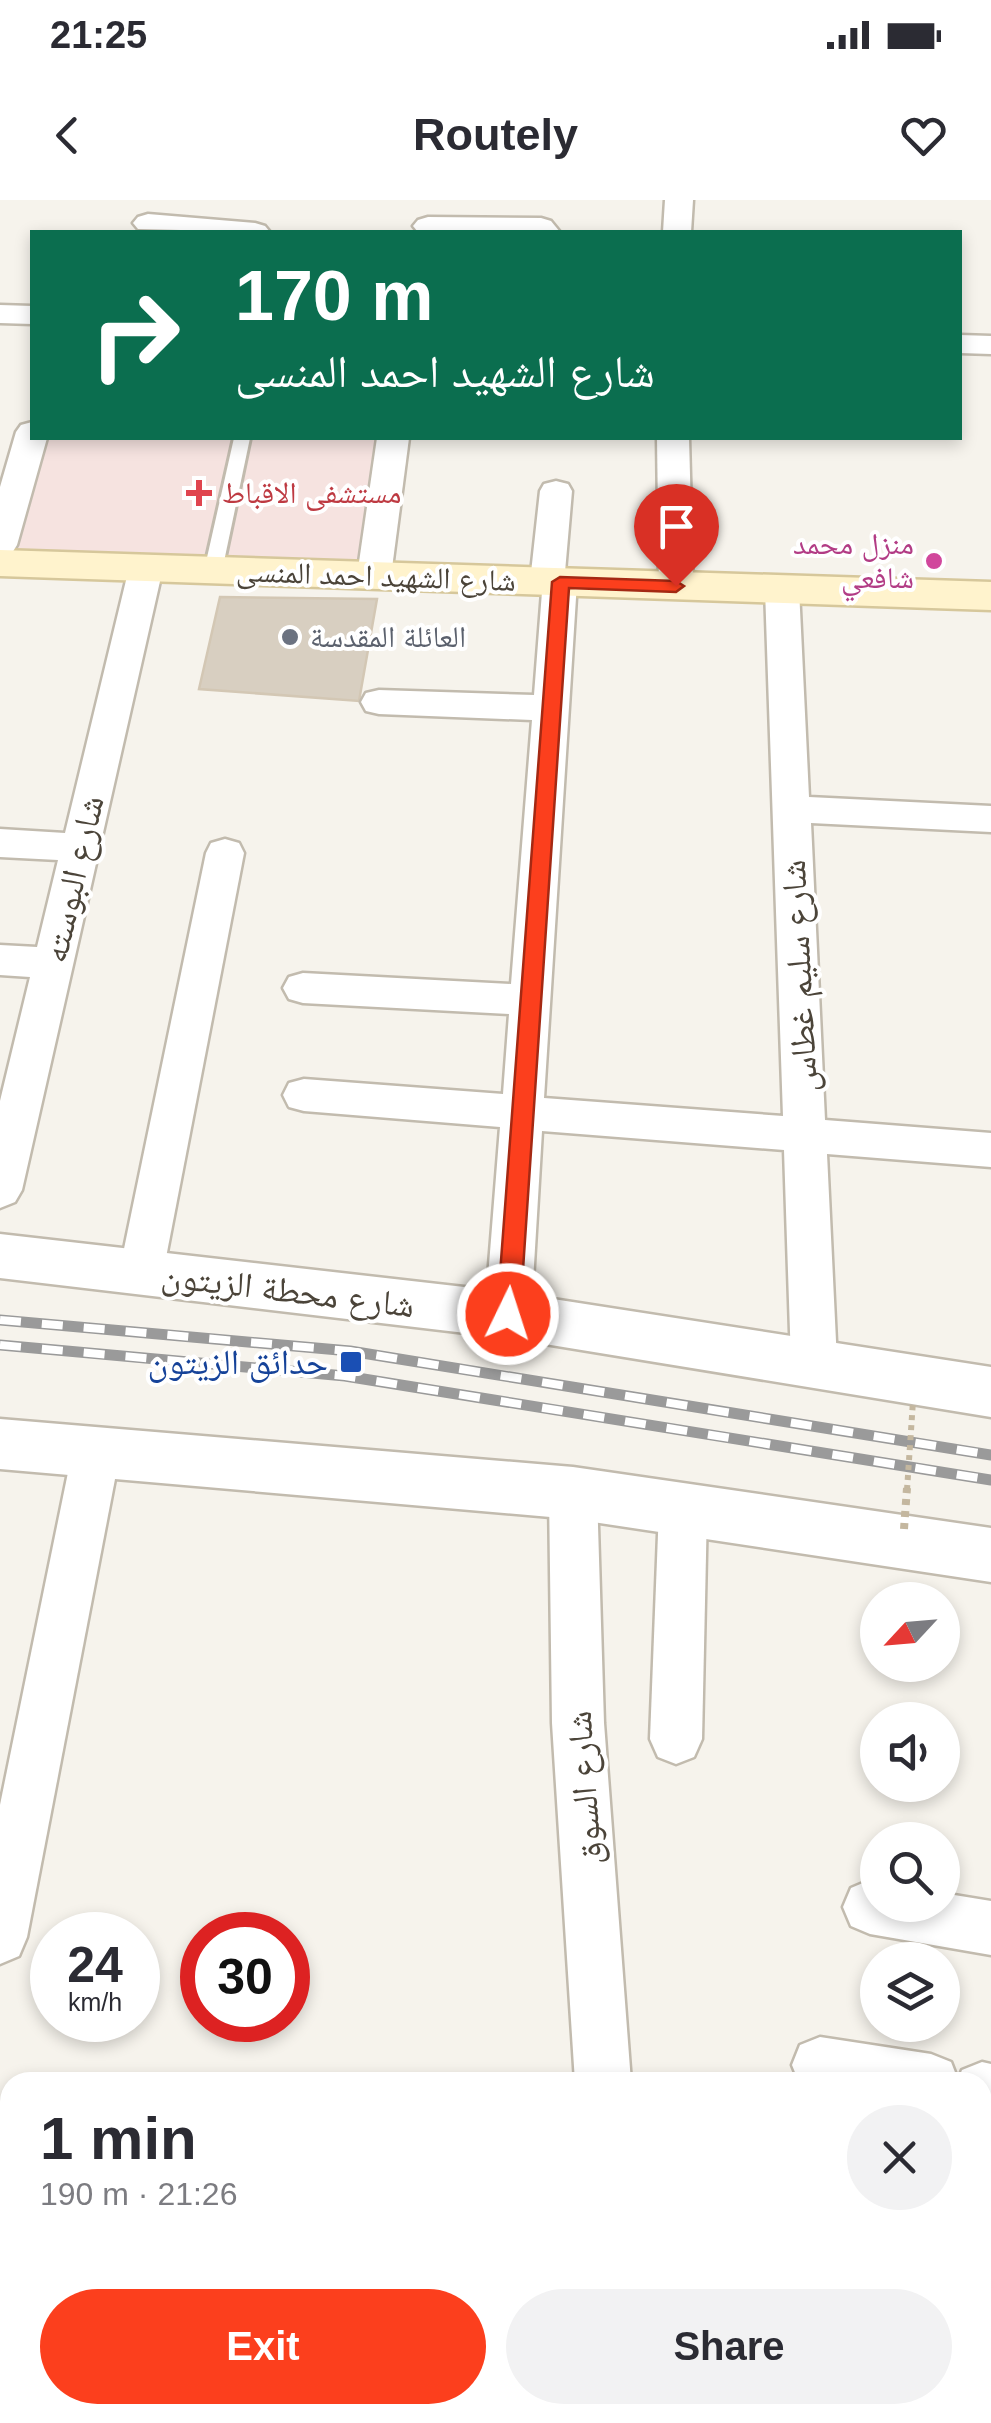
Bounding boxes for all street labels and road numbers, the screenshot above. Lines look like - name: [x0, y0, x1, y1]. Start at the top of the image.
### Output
- street label: شارع الشهيد احمد المنسى: [235, 554, 516, 600]
- street label: شارع البوسته: [34, 792, 114, 967]
- street label: شارع سليم غطاس: [773, 859, 828, 1093]
- street label: شارع محطة الزيتون: [159, 1255, 417, 1327]
- street label: شارع السوق: [559, 1710, 611, 1866]

